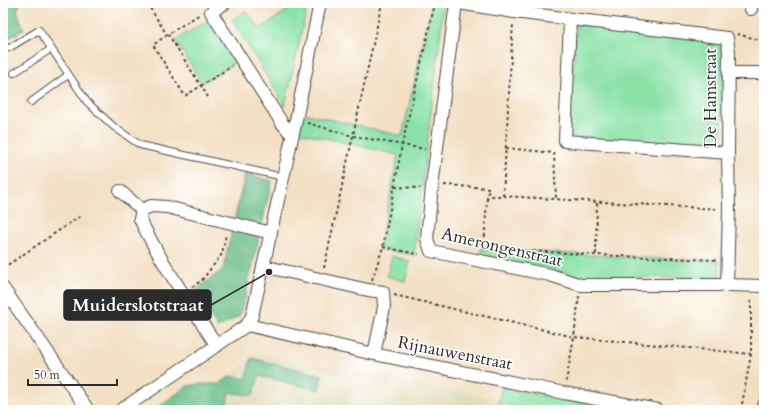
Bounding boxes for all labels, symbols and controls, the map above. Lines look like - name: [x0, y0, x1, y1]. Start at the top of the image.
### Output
- street label: De Hamstraat: [699, 48, 722, 148]
- street label: Amerongenstraat: [439, 222, 565, 272]
- callout: Muiderslotstraat: [64, 290, 211, 320]
- text: Muiderslotstraat: [72, 293, 204, 318]
- street label: Rijnauwenstraat: [396, 331, 515, 375]
- scale bar: [28, 361, 117, 387]
- text: 50 m: [34, 367, 61, 383]

